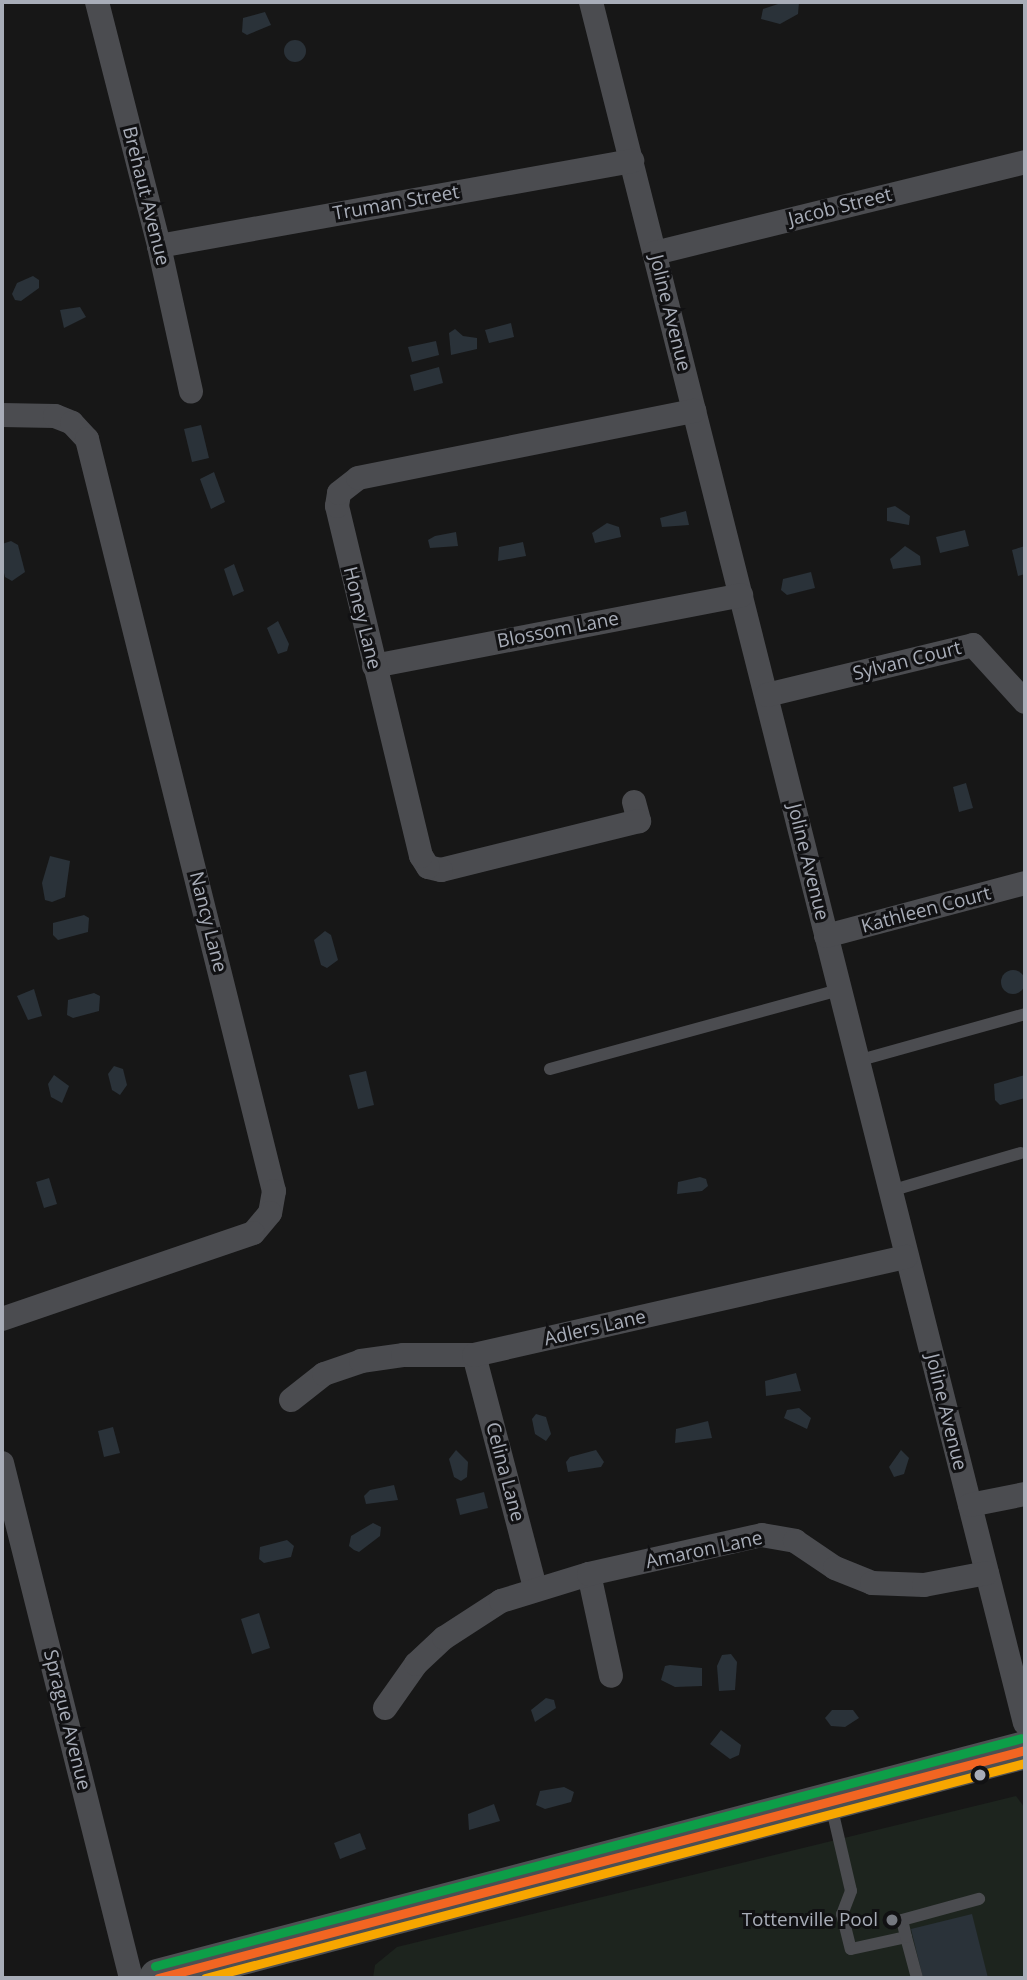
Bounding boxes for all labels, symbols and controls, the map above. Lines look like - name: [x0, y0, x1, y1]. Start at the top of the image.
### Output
- street label: Brehaut Avenue: [118, 124, 174, 268]
- street label: Truman Street: [331, 181, 461, 225]
- street label: Jacob Street: [786, 183, 894, 231]
- street label: Joline Avenue: [644, 252, 696, 374]
- street label: Honey Lane: [338, 564, 386, 672]
- street label: Blossom Lane: [495, 607, 621, 653]
- street label: Sylvan Court: [850, 637, 964, 685]
- street label: Joline Avenue: [782, 801, 834, 923]
- street label: Nancy Lane: [184, 869, 232, 975]
- street label: Kathleen Court: [859, 882, 993, 938]
- street label: Adlers Lane: [542, 1305, 648, 1351]
- street label: Joline Avenue: [920, 1351, 972, 1473]
- street label: Celina Lane: [481, 1420, 529, 1524]
- street label: Amaron Lane: [644, 1527, 764, 1573]
- street label: Sprague Avenue: [39, 1647, 95, 1793]
- unlabelled marker: [973, 1768, 987, 1782]
- place label: Tottenville Pool: [742, 1909, 878, 1931]
- marker: Tottenville Pool: [884, 1912, 900, 1928]

